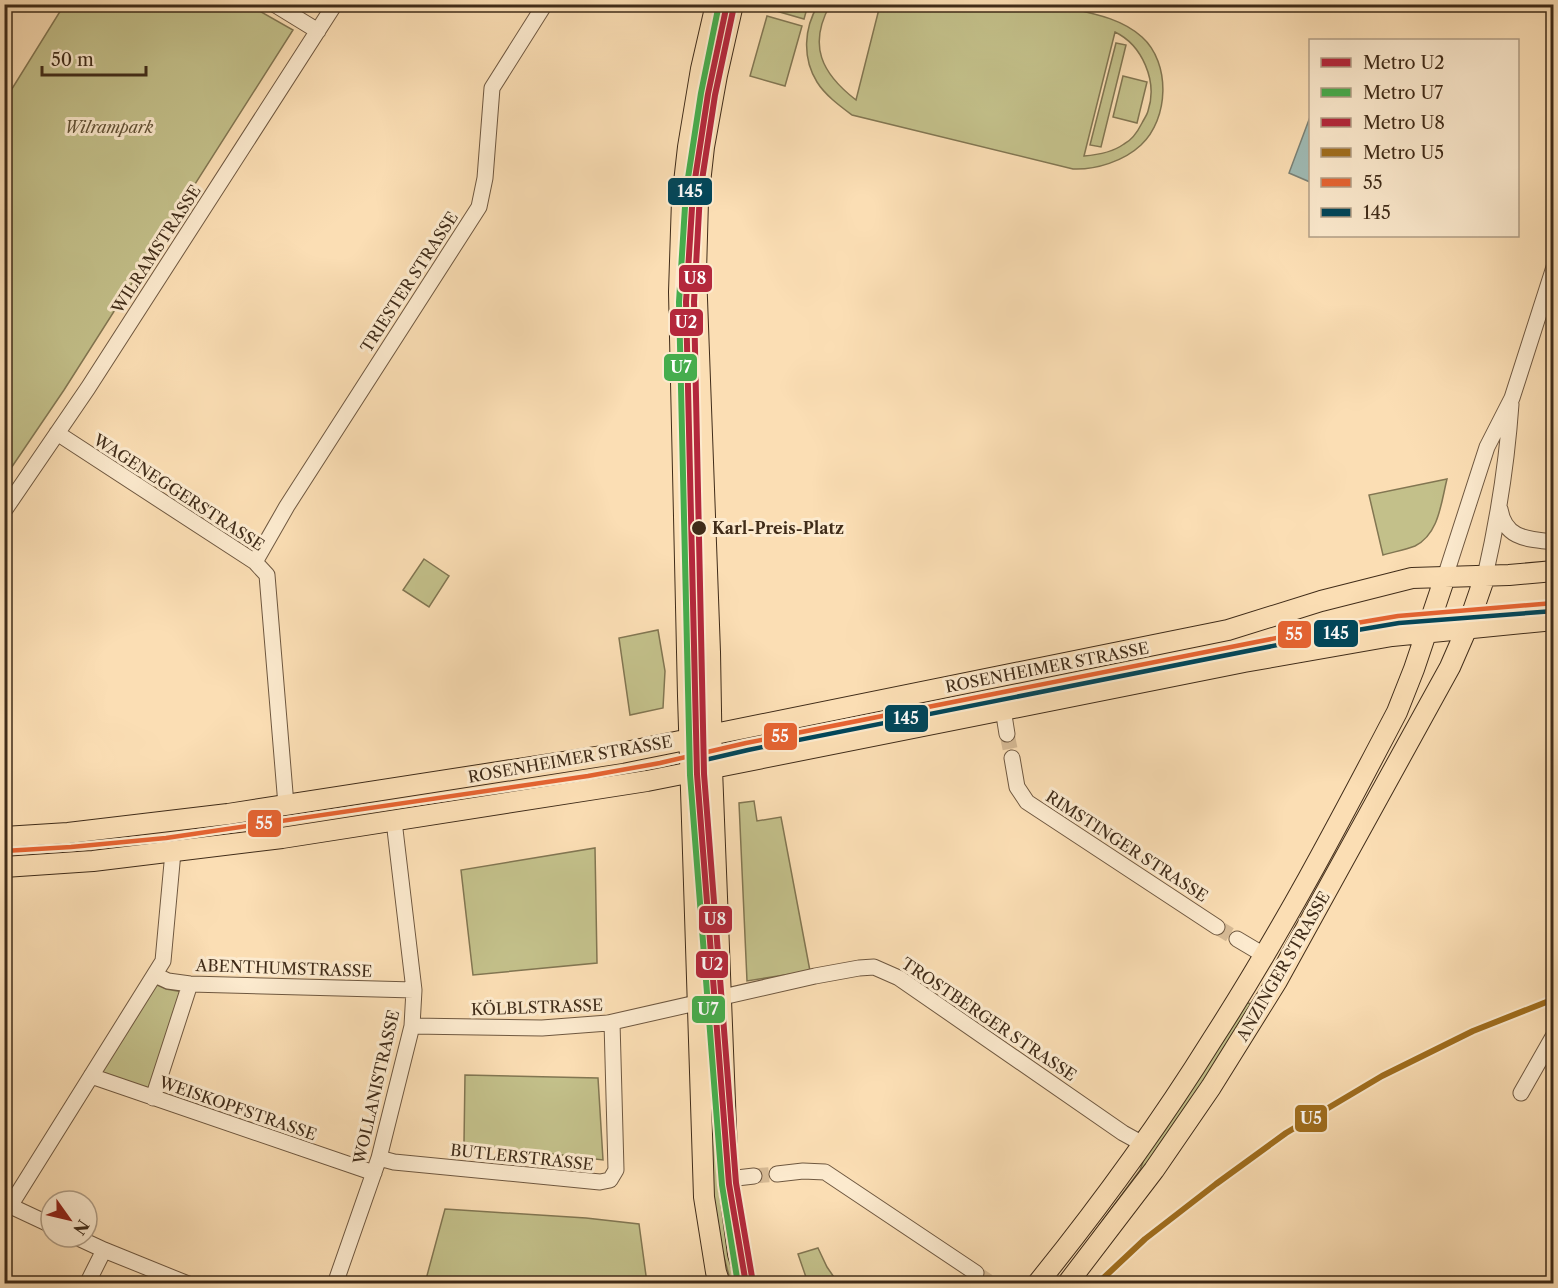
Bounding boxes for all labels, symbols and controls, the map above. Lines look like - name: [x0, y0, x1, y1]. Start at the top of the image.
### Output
- scale bar: [42, 39, 146, 77]
- legend: [1309, 39, 1519, 237]
- text: 50 m: [51, 49, 94, 71]
- text: Metro U2: [1363, 52, 1445, 74]
- text: Metro U7: [1363, 82, 1443, 104]
- text: Metro U8: [1363, 112, 1445, 134]
- park label: Wilrampark: [65, 117, 154, 137]
- text: Metro U5: [1363, 142, 1444, 164]
- text: 55: [1363, 172, 1383, 194]
- line badge: 145: [667, 177, 713, 206]
- street label: WILRAMSTRASSE: [106, 181, 205, 318]
- text: 145: [677, 181, 703, 201]
- text: 145: [1363, 202, 1391, 224]
- street label: TRIESTER STRASSE: [356, 208, 462, 356]
- line badge: U8: [678, 264, 713, 293]
- text: U8: [684, 268, 707, 288]
- line badge: U2: [669, 308, 704, 337]
- text: U2: [675, 312, 697, 332]
- line badge: U7: [663, 353, 698, 382]
- text: U7: [670, 357, 692, 377]
- street label: WAGENEGGERSTRASSE: [89, 429, 268, 555]
- place label: Karl-Preis-Platz: [712, 518, 844, 538]
- marker: Karl-Preis-Platz: [690, 519, 708, 537]
- line badge: 145: [1313, 619, 1359, 648]
- line badge: 55: [1277, 620, 1312, 649]
- text: 145: [1323, 623, 1349, 643]
- text: 55: [1285, 624, 1303, 644]
- street label: ROSENHEIMER STRASSE: [943, 637, 1151, 697]
- line badge: 145: [884, 704, 929, 733]
- text: 145: [893, 708, 919, 728]
- line badge: 55: [763, 722, 798, 751]
- text: 55: [771, 726, 789, 746]
- street label: ROSENHEIMER STRASSE: [466, 731, 674, 787]
- street label: RIMSTINGER STRASSE: [1042, 786, 1212, 906]
- line badge: 55: [247, 809, 282, 838]
- text: 55: [255, 813, 273, 833]
- street label: ANZINGER STRASSE: [1231, 888, 1334, 1045]
- line badge: U8: [698, 905, 733, 934]
- text: U8: [704, 909, 727, 929]
- line badge: U2: [695, 950, 729, 979]
- street label: TROSTBERGER STRASSE: [898, 953, 1080, 1085]
- text: U2: [701, 954, 723, 974]
- street label: ABENTHUMSTRASSE: [194, 955, 373, 981]
- street label: KÖLBLSTRASSE: [471, 995, 603, 1019]
- line badge: U7: [691, 995, 726, 1024]
- text: U7: [697, 999, 719, 1019]
- street label: WOLLANISTRASSE: [348, 1008, 403, 1167]
- street label: WEISKOPFSTRASSE: [156, 1071, 319, 1144]
- line badge: U5: [1294, 1104, 1328, 1133]
- text: U5: [1300, 1108, 1322, 1128]
- street label: BUTLERSTRASSE: [449, 1140, 595, 1174]
- north arrow: [39, 1189, 99, 1249]
- text: N: [69, 1216, 94, 1239]

